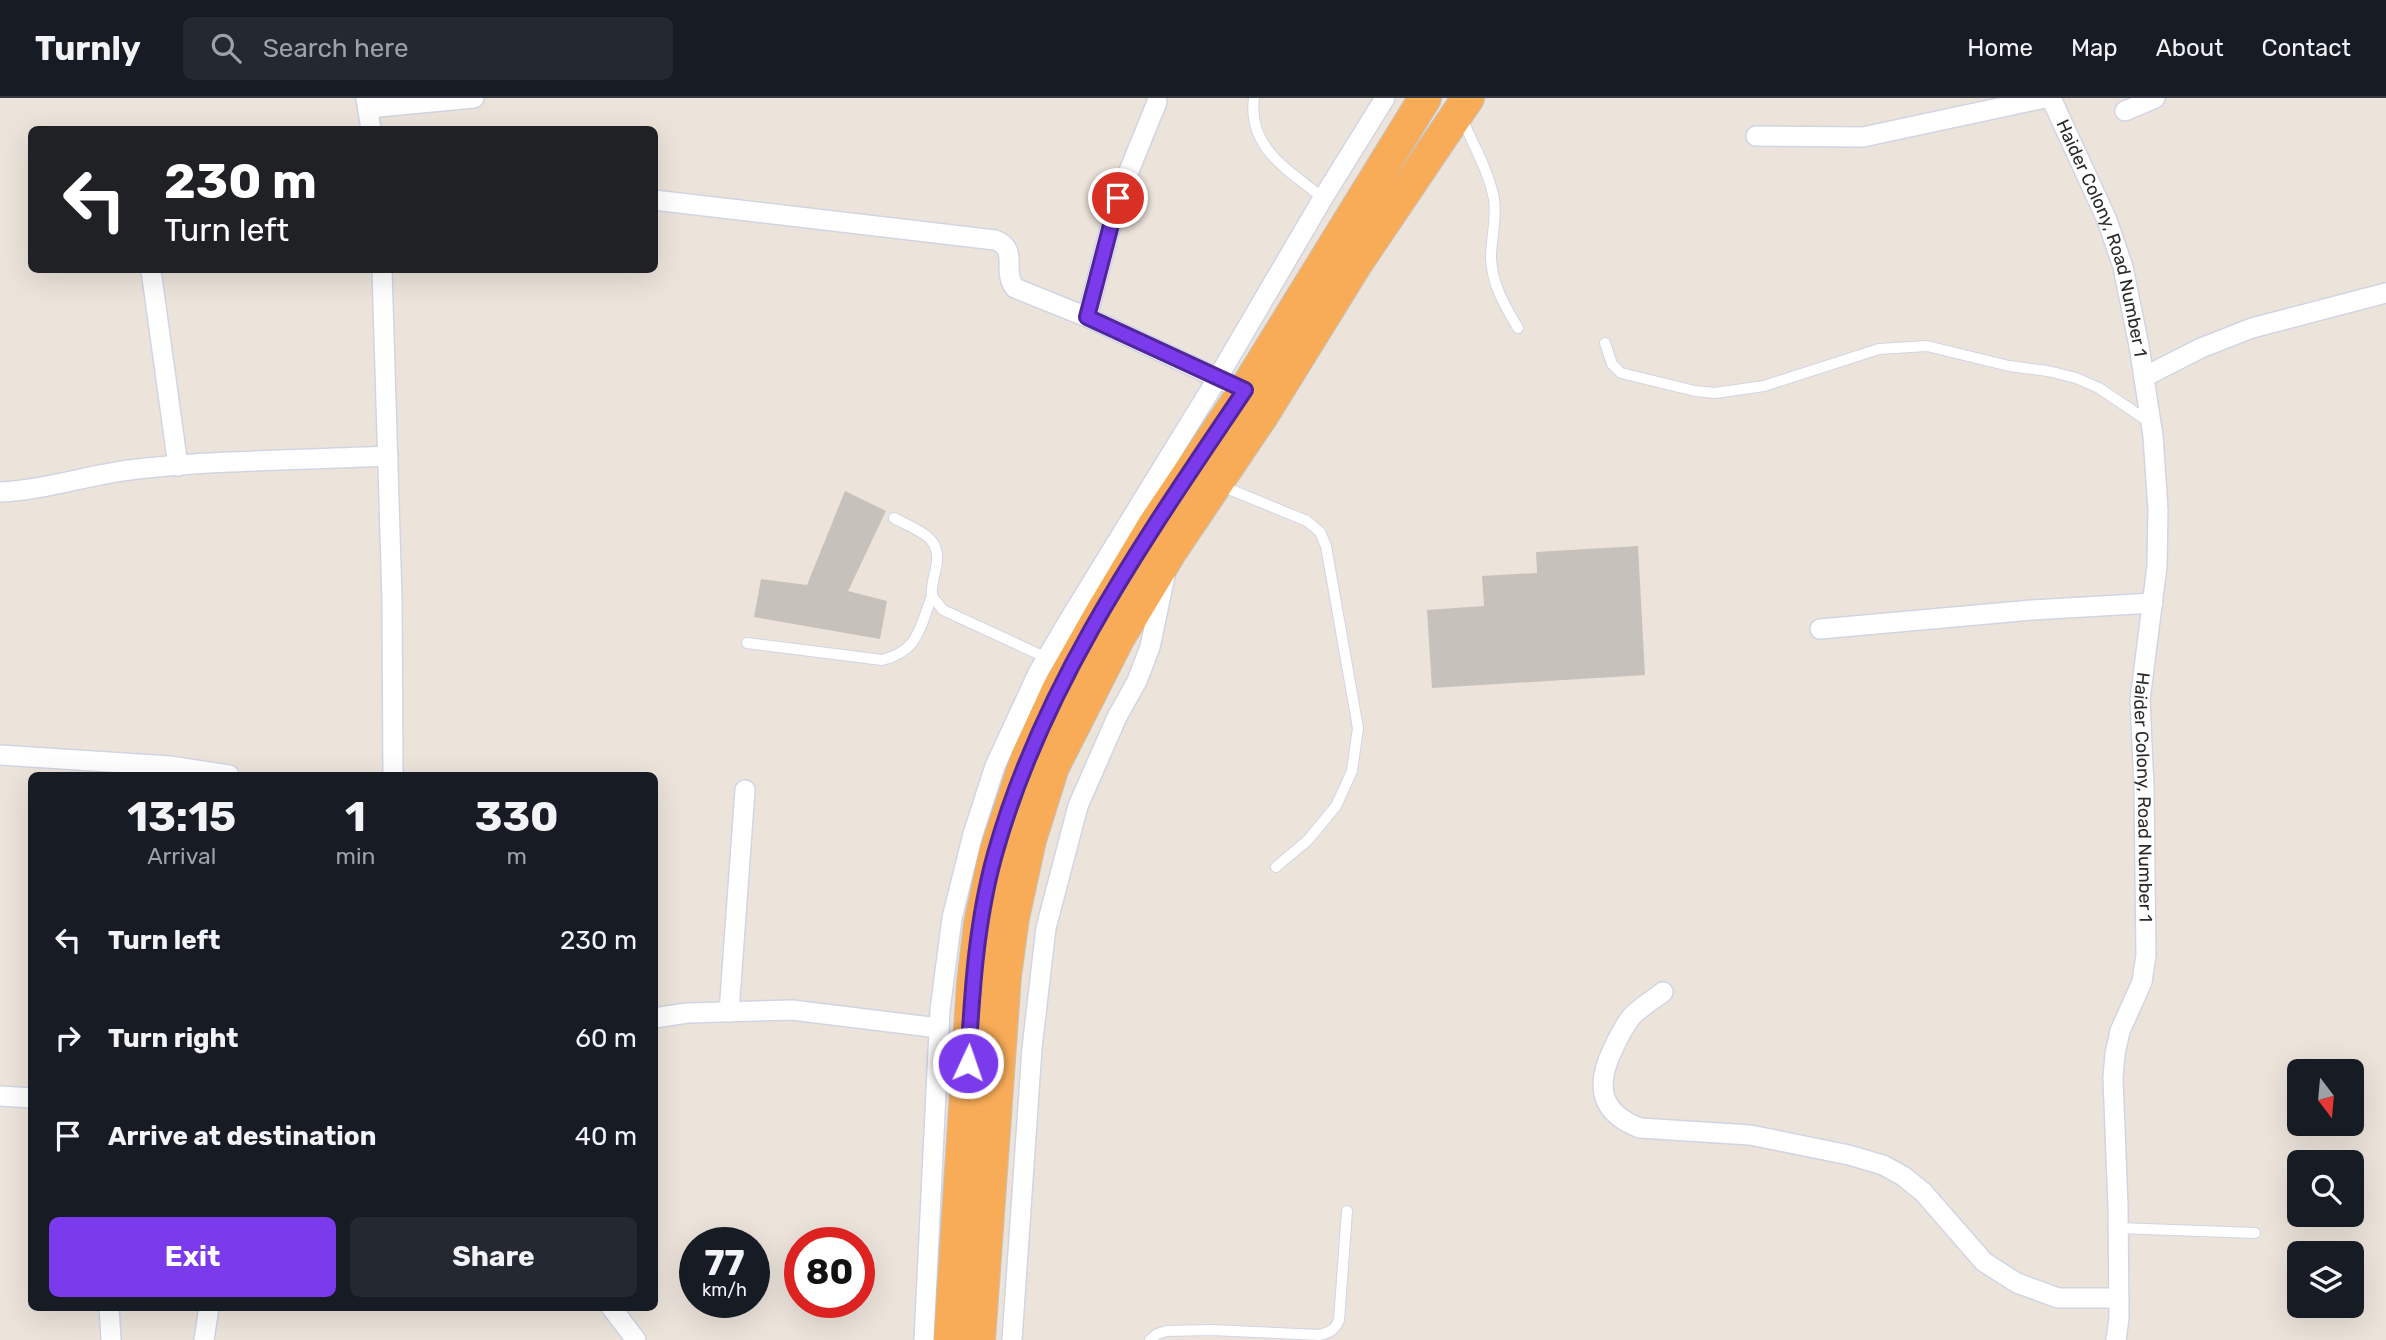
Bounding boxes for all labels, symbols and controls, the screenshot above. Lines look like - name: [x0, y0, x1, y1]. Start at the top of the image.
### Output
- search box: [183, 17, 673, 80]
- text: Turnly: [35, 29, 141, 68]
- icon: search: [207, 29, 245, 67]
- text: Search here: [263, 33, 409, 64]
- text: Home: [1967, 34, 2033, 62]
- text: Map: [2071, 34, 2118, 62]
- text: About: [2156, 34, 2224, 62]
- text: Contact: [2262, 34, 2351, 62]
- street label: Haider Colony, Road Number 1: [2051, 116, 2152, 358]
- text: 230 m: [164, 152, 317, 210]
- icon: left: [49, 154, 140, 245]
- pin: [1088, 168, 1148, 228]
- icon: arrive: [1099, 179, 1137, 217]
- text: Turn left: [164, 211, 289, 249]
- street label: Haider Colony, Road Number 1: [2129, 671, 2157, 922]
- text: 13:15: [127, 792, 236, 842]
- text: 1: [345, 792, 366, 842]
- text: 330: [475, 792, 559, 842]
- text: Arrival: [147, 842, 216, 870]
- text: min: [335, 842, 375, 870]
- text: m: [506, 842, 527, 870]
- icon: left: [49, 921, 87, 959]
- text: Turn left: [108, 925, 220, 956]
- text: 230 m: [560, 925, 637, 956]
- icon: right: [49, 1019, 87, 1057]
- text: Turn right: [108, 1023, 238, 1054]
- text: 60 m: [575, 1023, 637, 1054]
- position arrow: [931, 1026, 1005, 1100]
- north arrow: [2287, 1059, 2364, 1136]
- map controls: [2287, 1059, 2364, 1318]
- icon: arrive: [49, 1117, 87, 1155]
- text: Arrive at destination: [108, 1121, 376, 1152]
- text: 40 m: [575, 1121, 637, 1152]
- button: search: [2287, 1150, 2364, 1227]
- button: Exit: [49, 1217, 336, 1297]
- button: Share: [350, 1217, 637, 1297]
- speed limit sign: 80: [784, 1227, 875, 1318]
- button: layers: [2287, 1241, 2364, 1318]
- text: 77: [704, 1242, 745, 1284]
- text: km/h: [702, 1279, 747, 1301]

